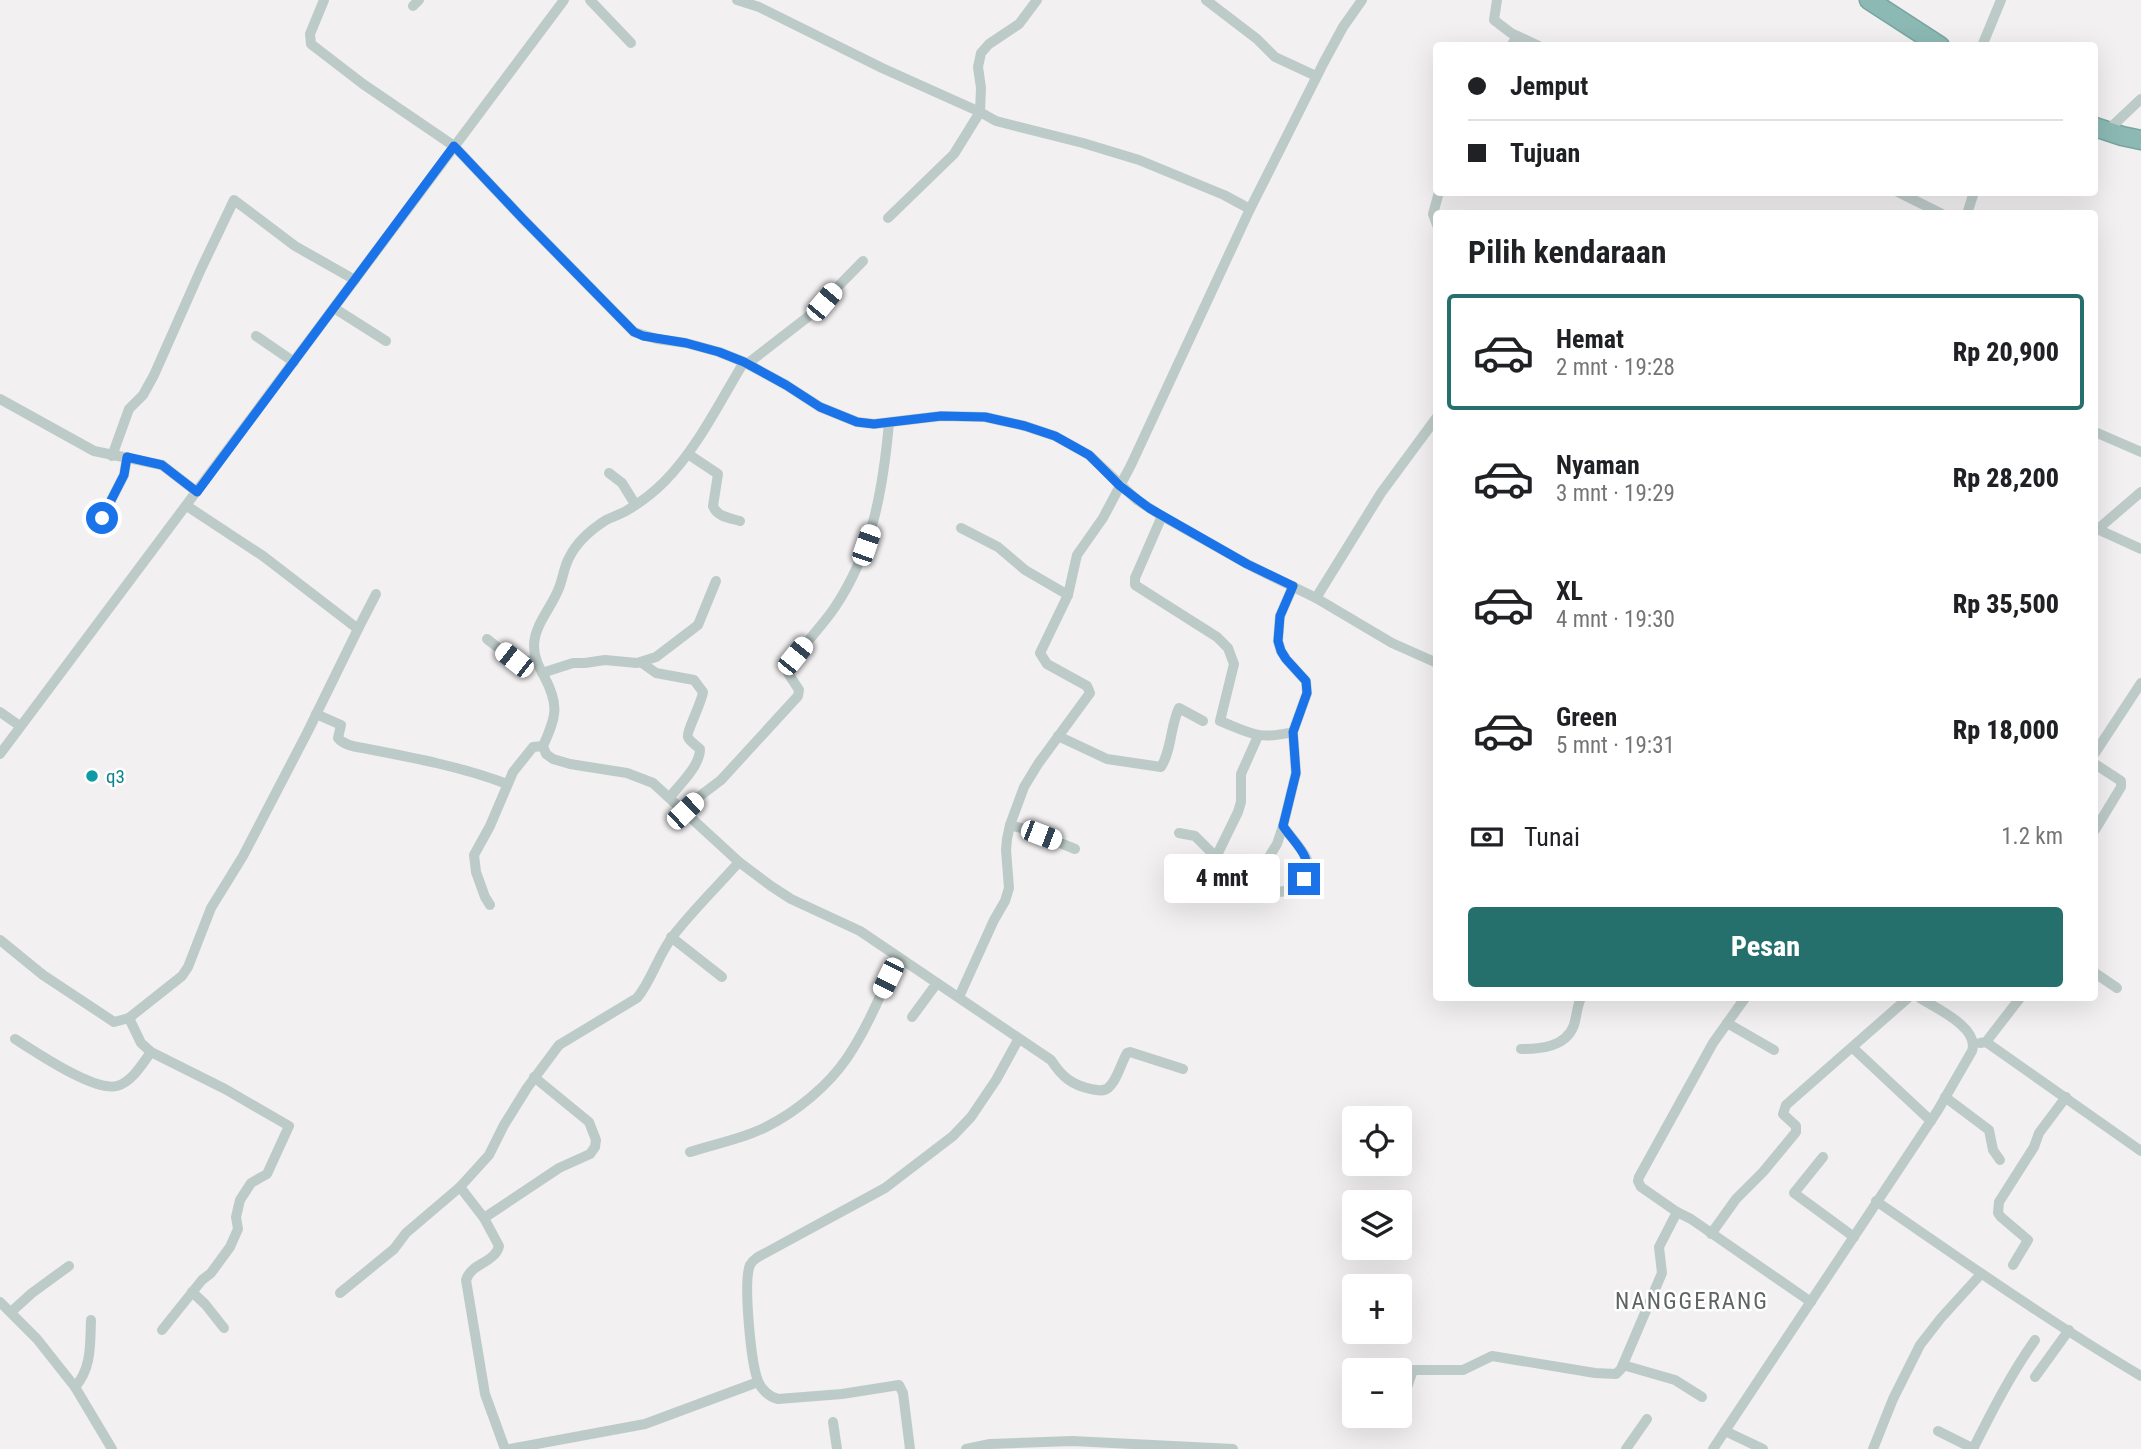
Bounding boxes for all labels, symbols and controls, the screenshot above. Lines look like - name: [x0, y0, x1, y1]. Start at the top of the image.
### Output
- text: Jemput: [1510, 71, 1588, 101]
- text: Tujuan: [1510, 138, 1580, 168]
- text: Pilih kendaraan: [1468, 233, 1667, 271]
- car: [803, 279, 846, 325]
- icon: car: [1472, 321, 1535, 384]
- text: Hemat: [1556, 324, 1624, 354]
- text: Rp 20,900: [1953, 337, 2059, 367]
- text: 2 mnt · 19:28: [1556, 354, 1675, 381]
- icon: car: [1472, 447, 1535, 510]
- text: Nyaman: [1556, 450, 1640, 480]
- text: Rp 28,200: [1953, 463, 2059, 493]
- text: 3 mnt · 19:29: [1556, 480, 1675, 507]
- route start: [86, 502, 118, 534]
- car: [850, 522, 883, 568]
- icon: car: [1472, 573, 1535, 636]
- text: XL: [1556, 576, 1583, 606]
- text: Rp 35,500: [1953, 589, 2059, 619]
- text: 4 mnt · 19:30: [1556, 606, 1675, 633]
- car: [774, 633, 817, 679]
- car: [491, 639, 538, 681]
- icon: car: [1472, 699, 1535, 762]
- text: Green: [1556, 702, 1617, 732]
- text: Rp 18,000: [1953, 715, 2059, 745]
- text: 5 mnt · 19:31: [1556, 732, 1675, 759]
- place label: q3: [106, 765, 125, 788]
- marker: q3: [84, 768, 100, 784]
- car: [663, 789, 708, 833]
- car: [1018, 818, 1065, 852]
- icon: cash: [1468, 818, 1506, 856]
- text: Tunai: [1524, 822, 1580, 852]
- text: 1.2 km: [2001, 823, 2063, 850]
- callout: 4 mnt: [1164, 854, 1280, 903]
- route end: [1288, 863, 1320, 895]
- text: 4 mnt: [1196, 865, 1248, 892]
- button: Pesan: [1468, 907, 2063, 987]
- car: [870, 955, 907, 1001]
- map controls: [1342, 1106, 1412, 1428]
- button: locate: [1342, 1106, 1412, 1176]
- button: layers: [1342, 1190, 1412, 1260]
- button: +: [1342, 1274, 1412, 1344]
- district label: NANGGERANG: [1615, 1288, 1769, 1315]
- button: −: [1342, 1358, 1412, 1428]

